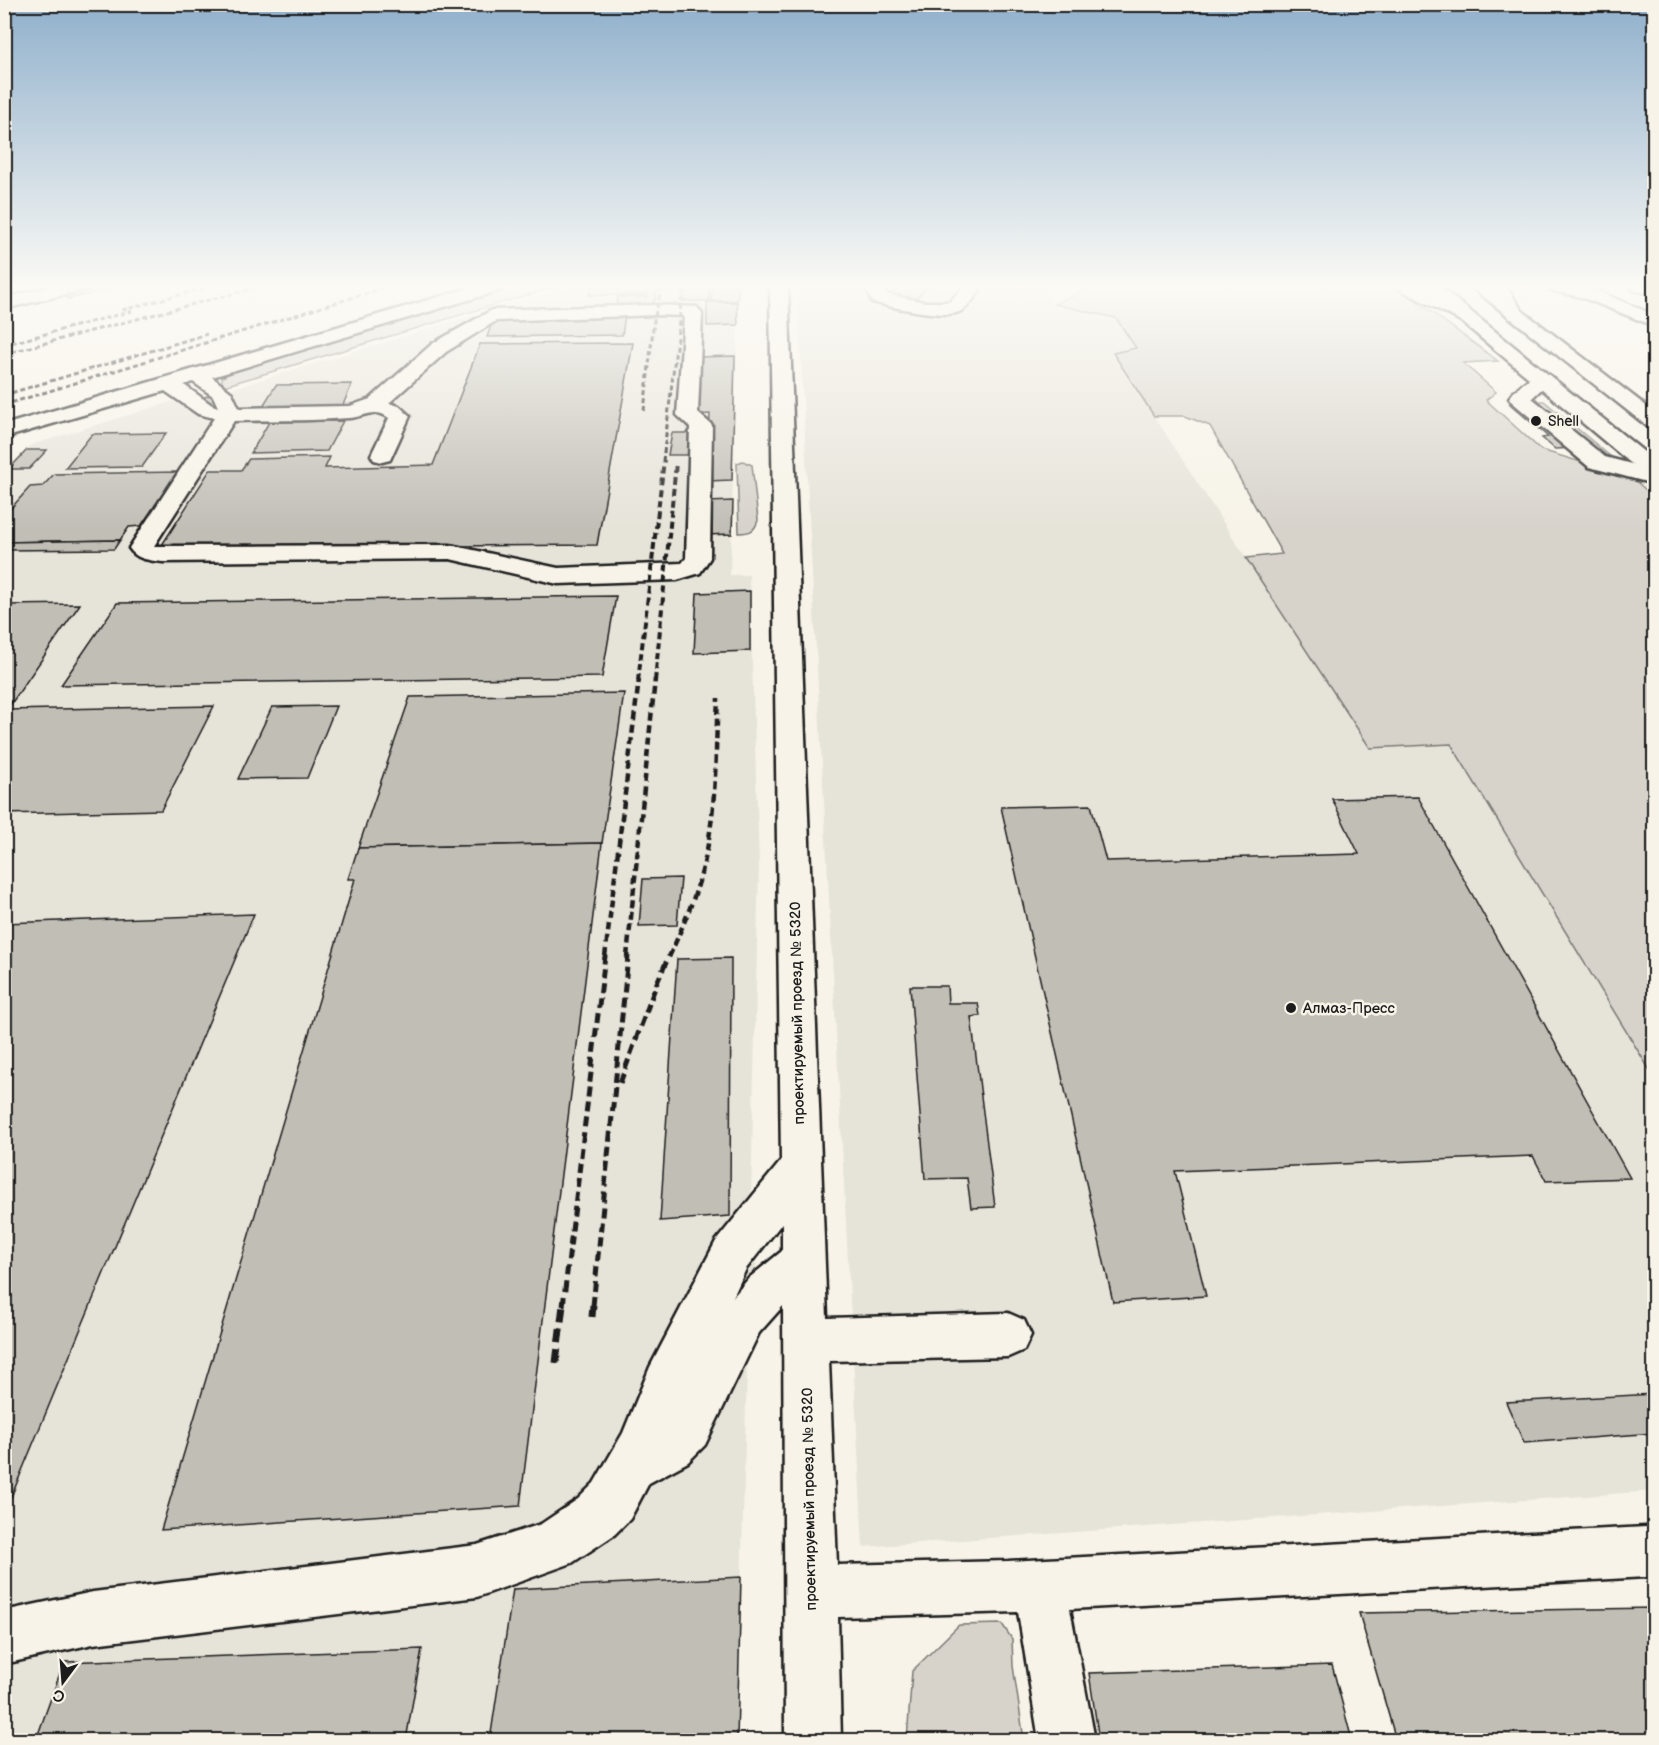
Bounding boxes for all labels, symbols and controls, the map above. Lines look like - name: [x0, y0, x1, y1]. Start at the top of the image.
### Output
- place label: Shell: [1548, 413, 1579, 430]
- marker: Shell: [1529, 414, 1543, 428]
- street label: проектируемый проезд № 5320: [786, 901, 809, 1125]
- place label: Алмаз-Пресс: [1302, 999, 1395, 1018]
- marker: Алмаз-Пресс: [1284, 1001, 1298, 1015]
- street label: проектируемый проезд № 5320: [798, 1387, 821, 1611]
- north arrow: [33, 1652, 93, 1712]
- text: С: [51, 1684, 67, 1706]

